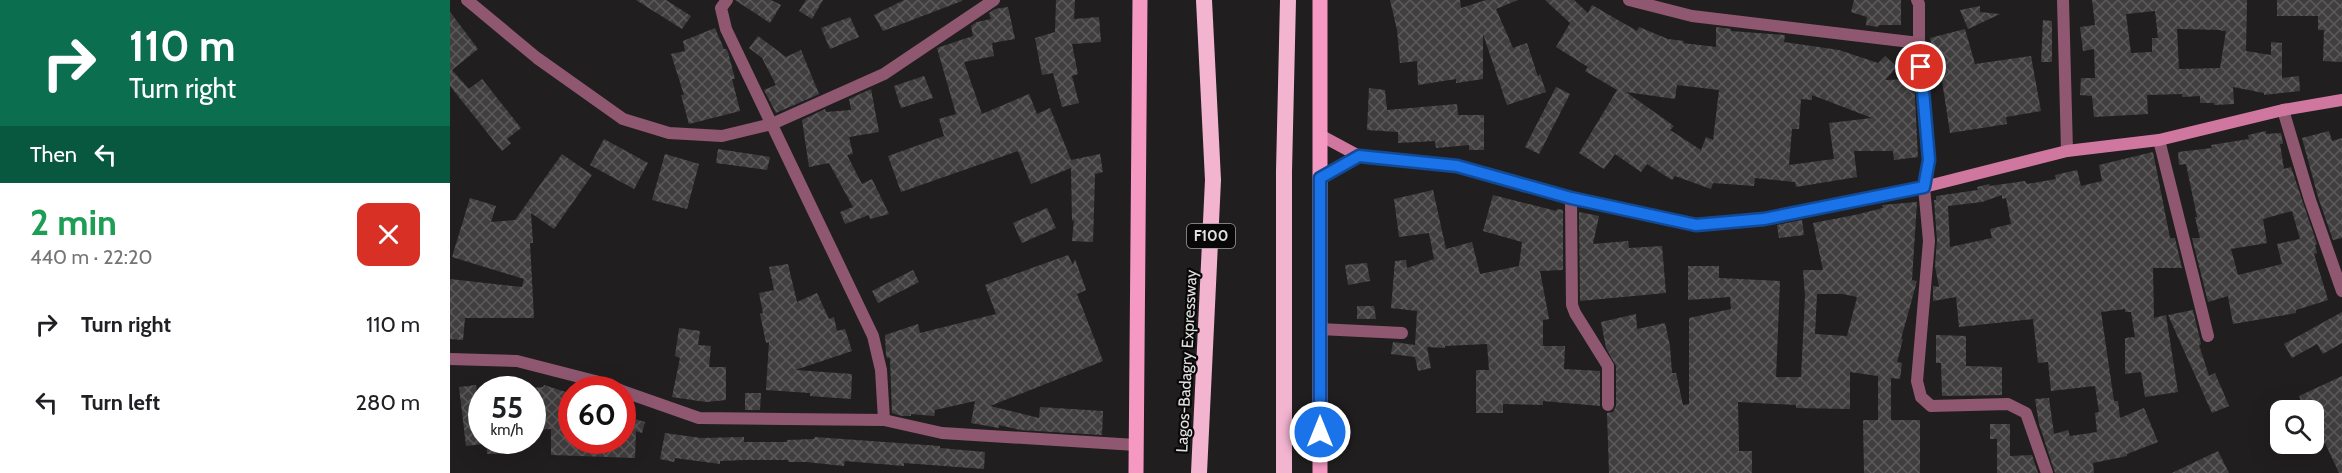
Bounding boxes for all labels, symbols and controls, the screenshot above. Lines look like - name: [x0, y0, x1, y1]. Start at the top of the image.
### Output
- text: 110 m: [129, 20, 236, 72]
- icon: right: [30, 24, 108, 102]
- pin: [1895, 41, 1946, 92]
- icon: arrive: [1904, 50, 1937, 83]
- text: Turn right: [129, 72, 236, 105]
- icon: left: [89, 138, 122, 171]
- text: Then: [30, 141, 77, 168]
- text: 2 min: [30, 200, 117, 244]
- button: close: [357, 203, 420, 266]
- road number: F100: [1187, 224, 1235, 248]
- text: 440 m · 22:20: [30, 245, 152, 269]
- street label: Lagos-Badagry Expressway: [1172, 269, 1201, 453]
- icon: right: [30, 308, 63, 341]
- text: Turn right: [81, 311, 171, 338]
- text: 110 m: [366, 311, 420, 338]
- speed limit sign: 60: [558, 376, 636, 454]
- icon: left: [30, 386, 63, 419]
- text: Turn left: [81, 389, 160, 416]
- text: 280 m: [356, 389, 420, 416]
- text: 55: [491, 389, 523, 426]
- position arrow: [1288, 400, 1352, 464]
- map controls: [2270, 400, 2324, 454]
- button: search: [2270, 400, 2324, 454]
- text: km/h: [491, 421, 523, 439]

